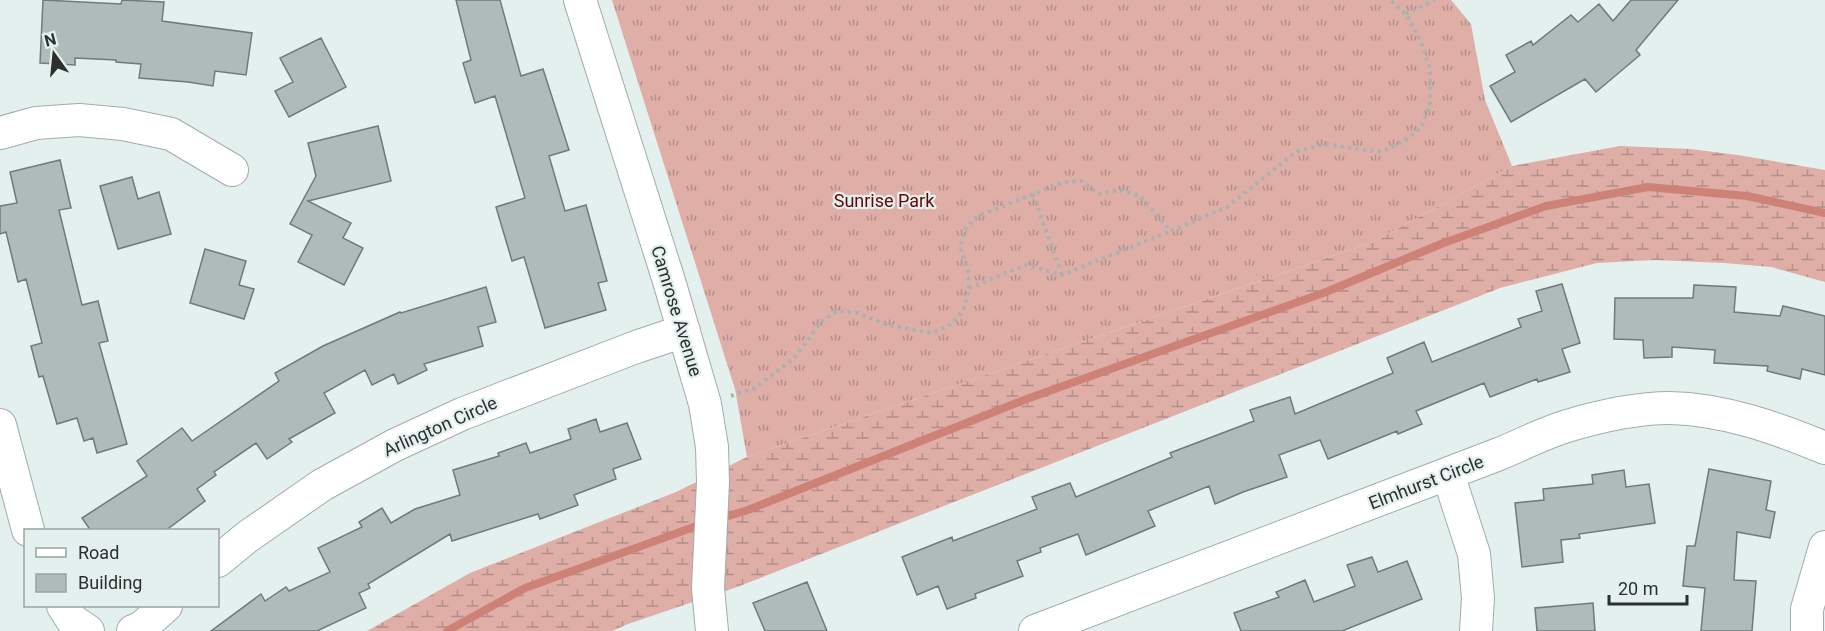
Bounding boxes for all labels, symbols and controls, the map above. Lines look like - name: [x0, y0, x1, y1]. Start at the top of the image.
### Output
- north arrow: [24, 24, 84, 84]
- text: N: [42, 29, 58, 51]
- park label: Sunrise Park: [834, 190, 935, 211]
- street label: Camrose Avenue: [647, 243, 707, 379]
- street label: Arlington Circle: [380, 392, 500, 460]
- street label: Elmhurst Circle: [1366, 450, 1486, 514]
- legend: [24, 529, 219, 607]
- text: Road: [78, 542, 119, 563]
- scale bar: [1609, 568, 1687, 606]
- text: Building: [78, 572, 142, 593]
- text: 20 m: [1618, 578, 1658, 599]

